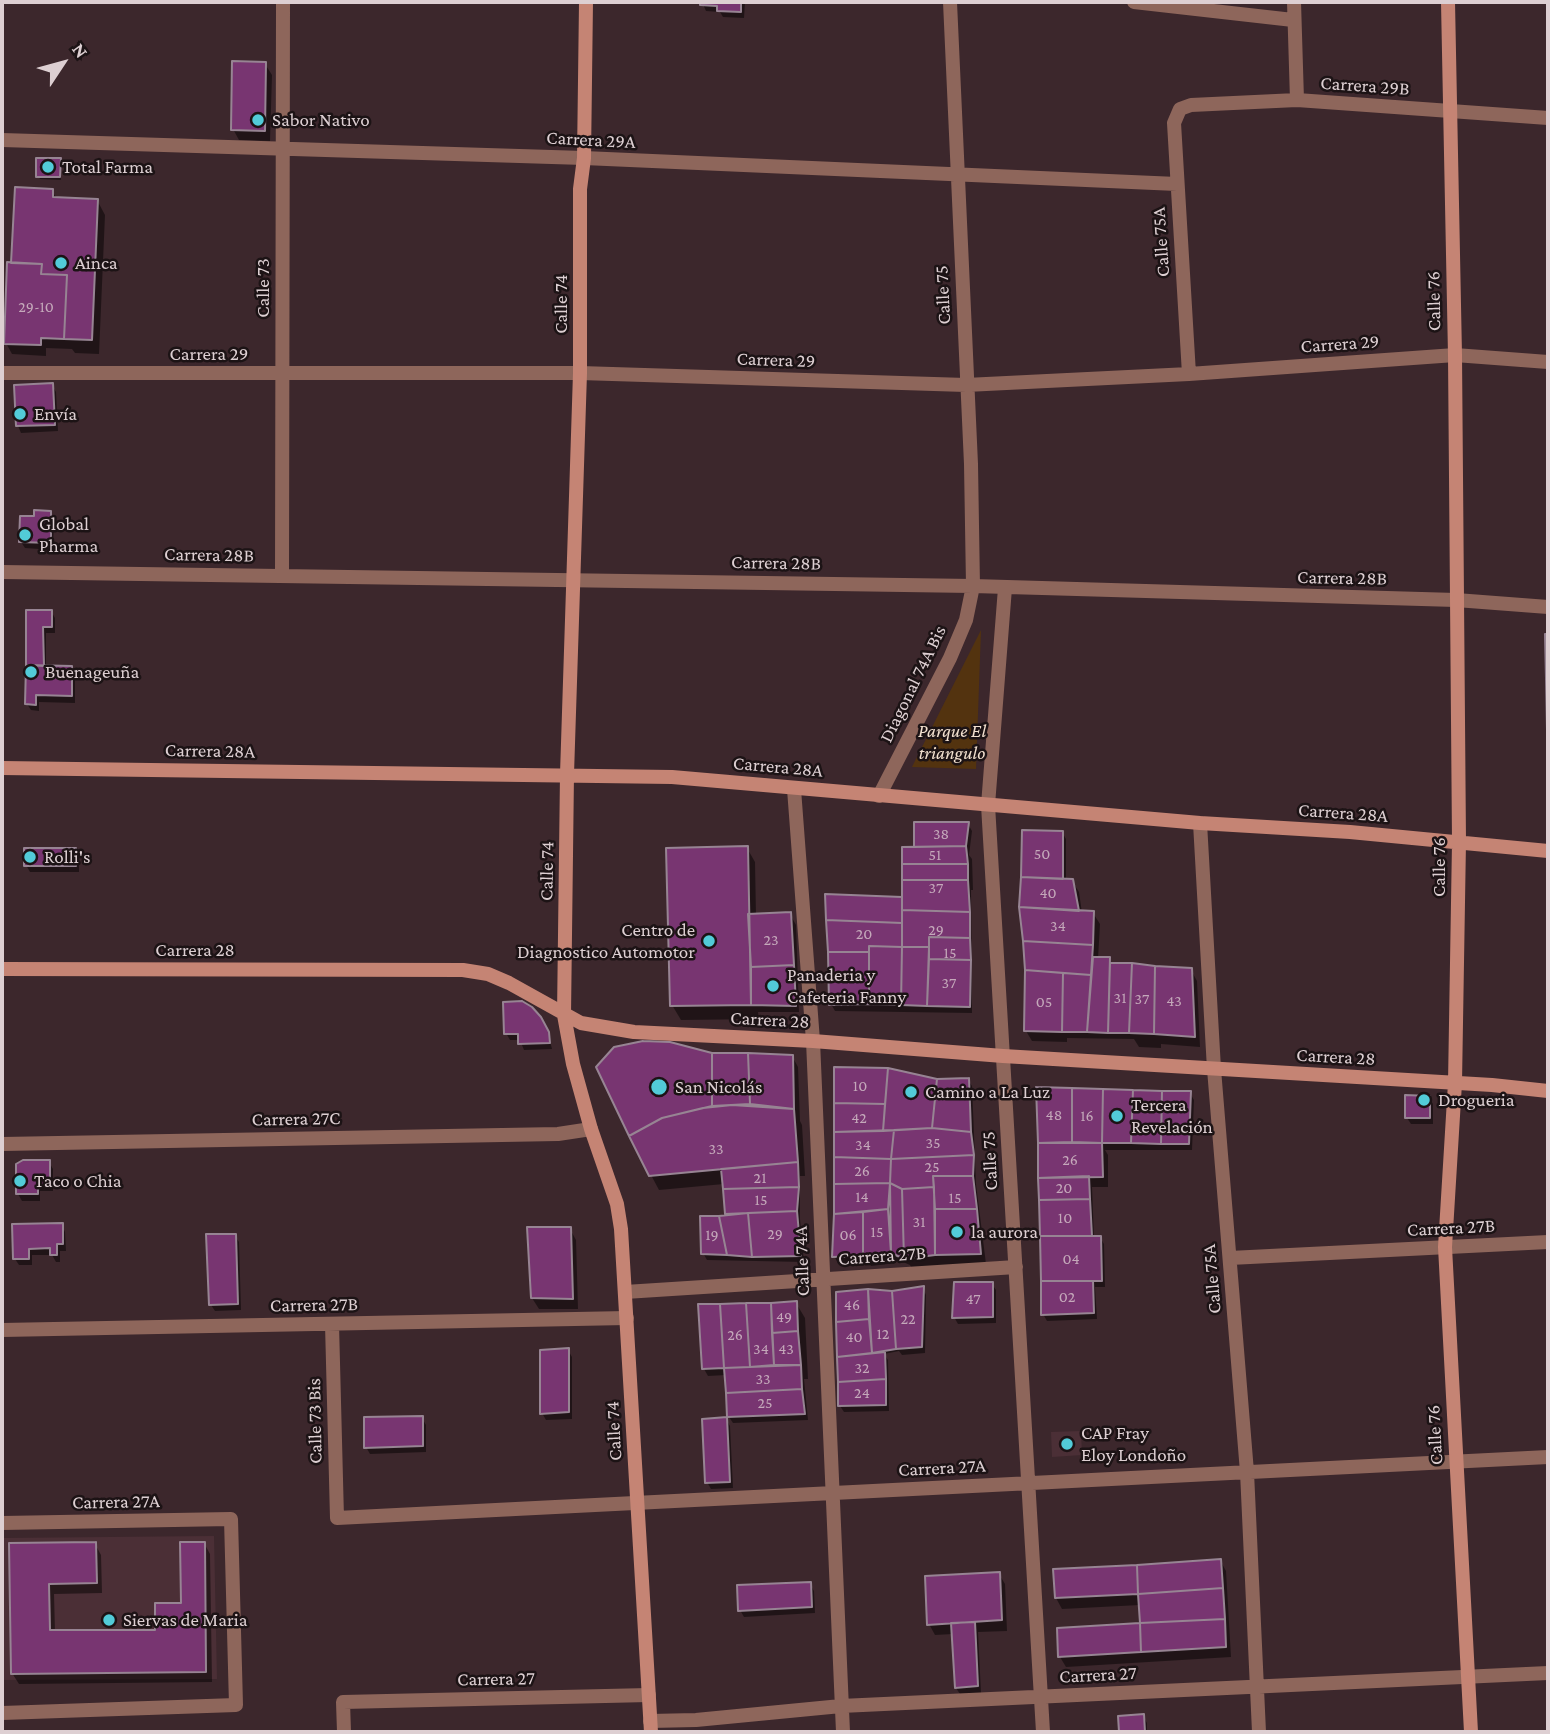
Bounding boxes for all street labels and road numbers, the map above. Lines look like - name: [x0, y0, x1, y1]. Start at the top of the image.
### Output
- street label: Carrera 29B: [1320, 72, 1410, 100]
- street label: Carrera 29A: [546, 126, 636, 154]
- street label: Calle 75A: [1147, 206, 1175, 278]
- street label: Calle 73: [252, 258, 274, 318]
- street label: Calle 75: [930, 265, 956, 325]
- street label: Calle 76: [1422, 271, 1446, 331]
- street label: Calle 74: [550, 274, 572, 334]
- street label: Carrera 29: [1300, 330, 1380, 358]
- street label: Carrera 29: [170, 343, 248, 365]
- street label: Carrera 29: [736, 347, 816, 373]
- street label: Carrera 28B: [164, 543, 254, 567]
- street label: Carrera 28B: [731, 551, 821, 575]
- street label: Carrera 28B: [1297, 566, 1387, 590]
- street label: Diagonal 74A Bis: [875, 622, 951, 746]
- street label: Carrera 28A: [165, 739, 255, 763]
- street label: Carrera 28A: [732, 752, 824, 782]
- street label: Carrera 28A: [1297, 798, 1389, 828]
- street label: Calle 76: [1428, 837, 1450, 897]
- street label: Calle 74: [535, 841, 559, 901]
- street label: Carrera 28: [155, 939, 235, 961]
- street label: Carrera 28: [730, 1007, 810, 1033]
- street label: Carrera 28: [1296, 1044, 1376, 1070]
- street label: Carrera 27C: [252, 1107, 340, 1131]
- street label: Calle 75: [977, 1131, 1003, 1191]
- street label: Carrera 27B: [1406, 1214, 1496, 1242]
- street label: Calle 74A: [789, 1225, 815, 1297]
- street label: Carrera 27B: [837, 1242, 927, 1270]
- street label: Calle 75A: [1198, 1243, 1226, 1315]
- street label: Carrera 27B: [270, 1293, 358, 1317]
- street label: Calle 73 Bis: [303, 1378, 327, 1464]
- street label: Calle 74: [601, 1401, 627, 1461]
- street label: Calle 76: [1422, 1404, 1448, 1466]
- street label: Carrera 27A: [898, 1454, 986, 1482]
- street label: Carrera 27A: [72, 1490, 160, 1514]
- street label: Carrera 27: [1059, 1662, 1137, 1688]
- street label: Carrera 27: [457, 1667, 535, 1691]

